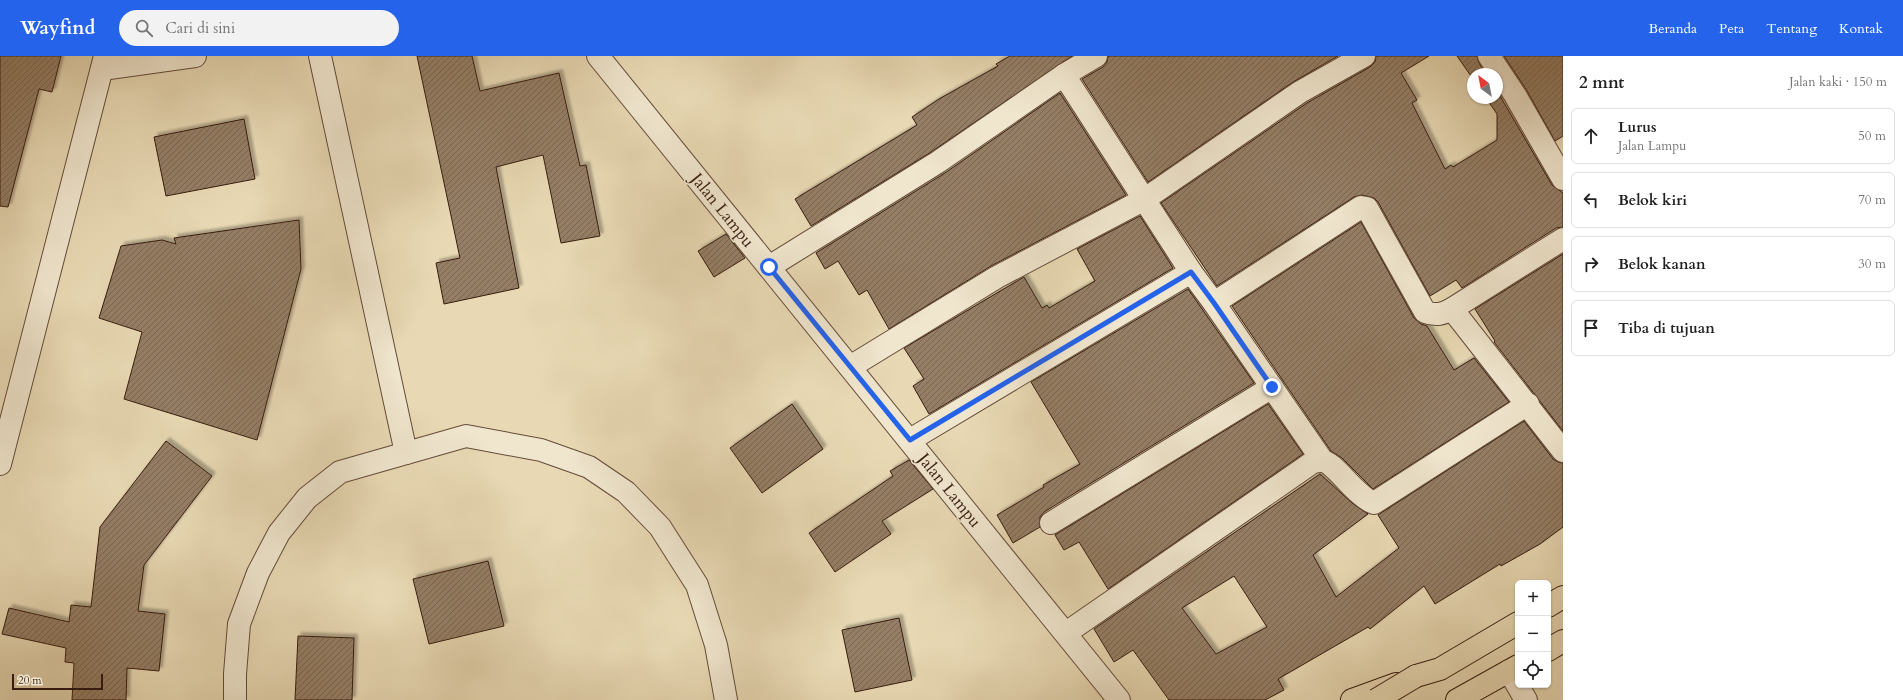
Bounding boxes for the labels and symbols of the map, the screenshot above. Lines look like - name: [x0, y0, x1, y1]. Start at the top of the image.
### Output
- north arrow: [1467, 68, 1503, 104]
- street label: Jalan Lampu: [684, 166, 760, 252]
- route start: [760, 258, 778, 276]
- route end: [1263, 378, 1281, 396]
- street label: Jalan Lampu: [911, 446, 987, 532]
- scale bar: [12, 672, 103, 691]

